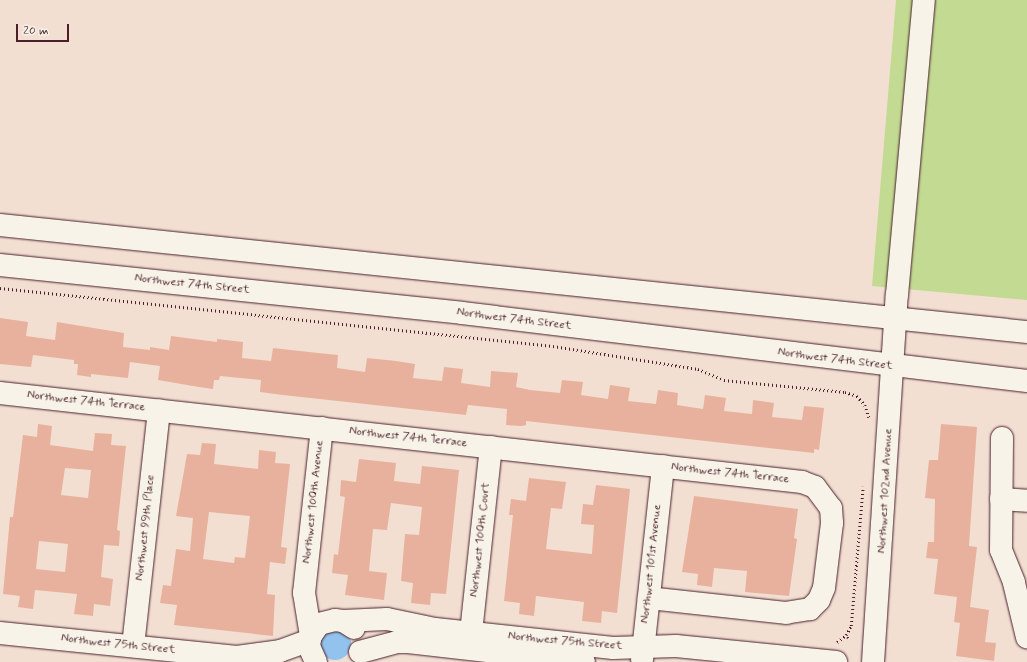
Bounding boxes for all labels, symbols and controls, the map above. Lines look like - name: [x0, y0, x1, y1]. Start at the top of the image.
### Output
- scale bar: [18, 16, 71, 42]
- text: 20 m: [23, 23, 49, 39]
- street label: Northwest 74th Street: [134, 272, 250, 298]
- street label: Northwest 74th Street: [456, 306, 572, 334]
- street label: Northwest 74th Street: [777, 346, 893, 374]
- street label: Northwest 74th Terrace: [26, 389, 146, 415]
- street label: Northwest 74th Terrace: [348, 425, 468, 451]
- street label: Northwest 102nd Avenue: [876, 428, 896, 554]
- street label: Northwest 100th Avenue: [300, 440, 328, 564]
- street label: Northwest 74th Terrace: [670, 461, 790, 487]
- street label: Northwest 99th Place: [133, 474, 159, 582]
- street label: Northwest 100th Court: [468, 482, 494, 598]
- street label: Northwest 101st Avenue: [639, 504, 665, 624]
- street label: Northwest 75th Street: [507, 630, 623, 654]
- street label: Northwest 75th Street: [60, 632, 176, 658]

